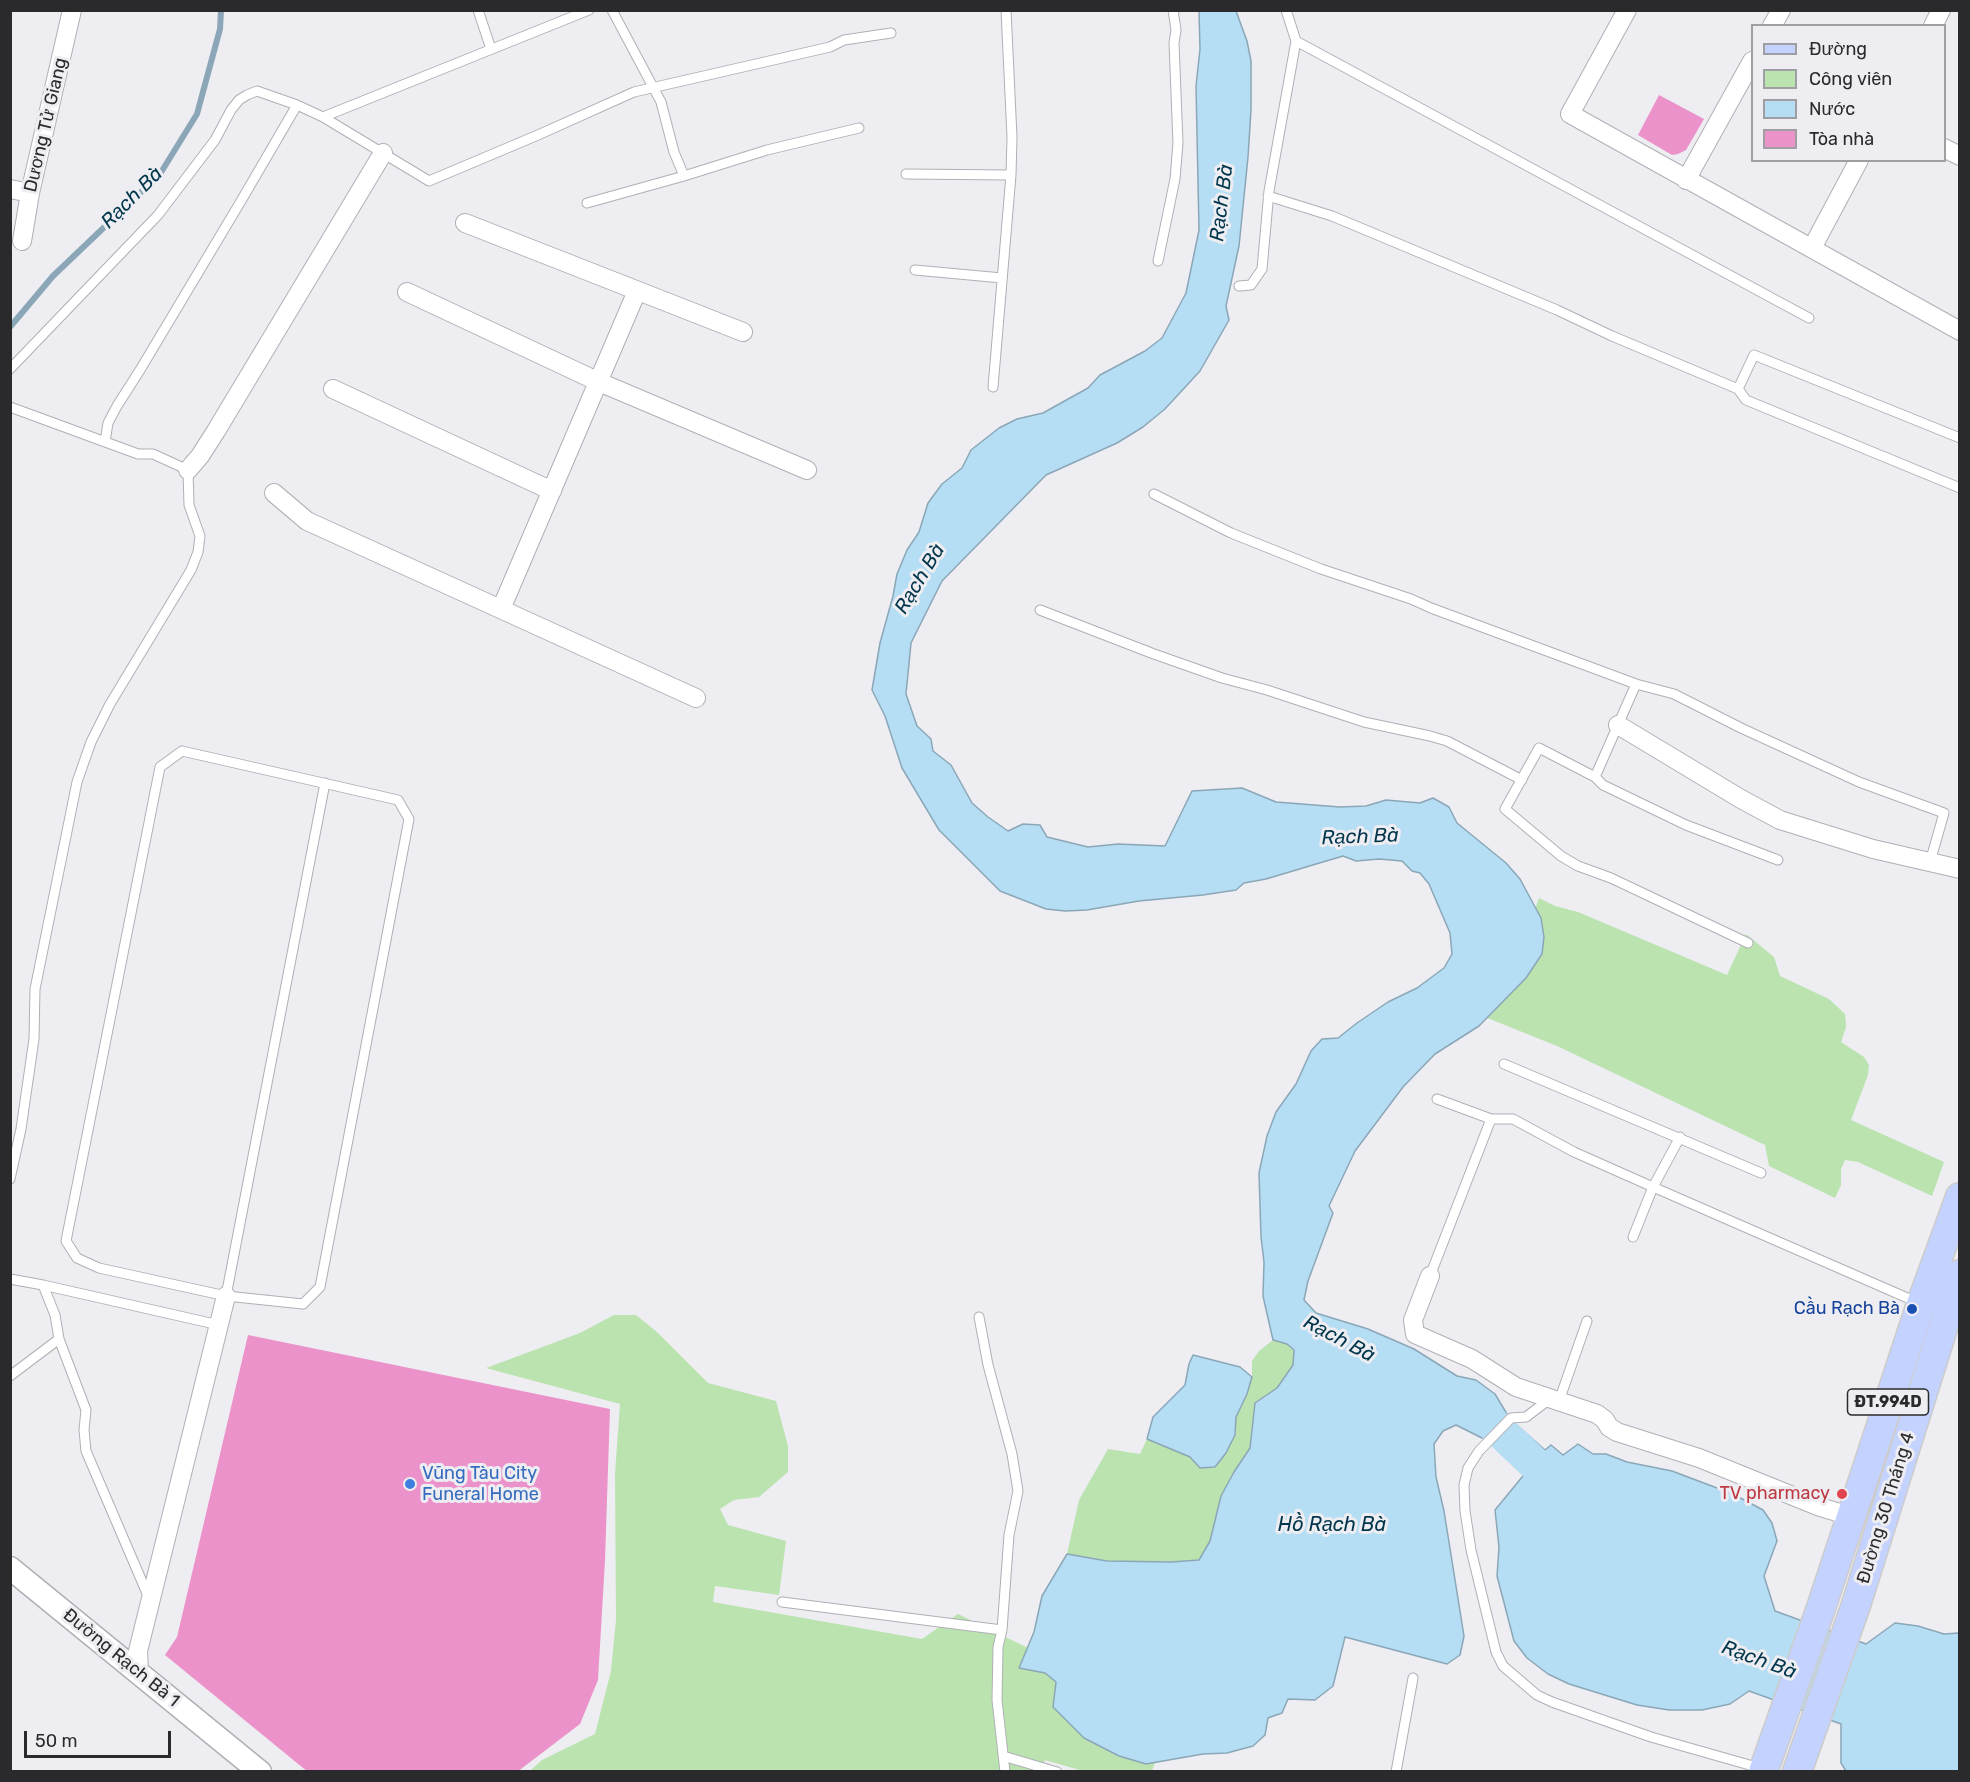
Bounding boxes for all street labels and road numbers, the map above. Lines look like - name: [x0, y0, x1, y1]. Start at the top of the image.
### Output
- street label: Dương Tử Giang: [20, 56, 72, 194]
- road number: ĐT.994D: [1848, 1389, 1928, 1415]
- street label: Đường 30 Tháng 4: [1853, 1430, 1919, 1586]
- street label: Đường Rạch Bà 1: [58, 1604, 184, 1712]

